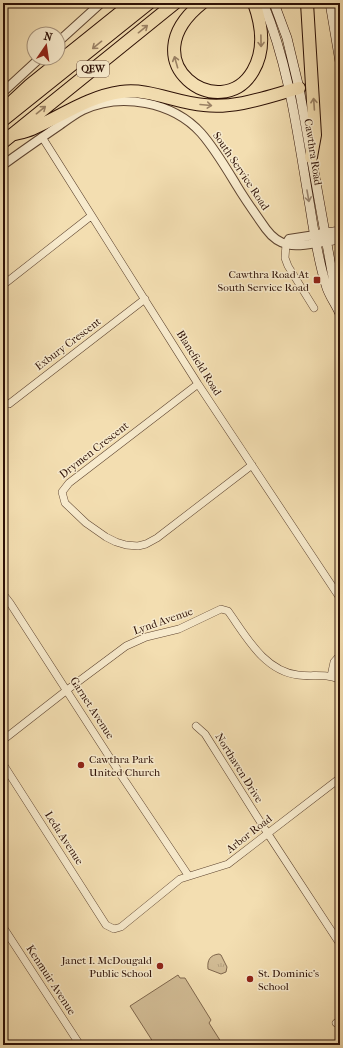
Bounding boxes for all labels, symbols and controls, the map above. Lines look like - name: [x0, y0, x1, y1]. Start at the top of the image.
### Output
- one-way arrow: [137, 25, 148, 33]
- north arrow: [26, 26, 66, 66]
- text: N: [43, 29, 54, 44]
- one-way arrow: [258, 34, 265, 47]
- one-way arrow: [92, 41, 103, 50]
- one-way arrow: [172, 56, 179, 69]
- road number: QEW: [77, 61, 109, 77]
- one-way arrow: [310, 98, 317, 111]
- one-way arrow: [199, 101, 212, 109]
- one-way arrow: [36, 106, 47, 115]
- street label: Cawthra Road: [301, 118, 325, 187]
- street label: South Service Road: [210, 129, 273, 213]
- one-way arrow: [304, 189, 312, 202]
- place label: Cawthra Road At South Service Road: [218, 268, 310, 294]
- marker: Cawthra Road At South Service Road: [312, 275, 322, 285]
- street label: Exbury Crescent: [32, 315, 104, 373]
- street label: Blanefield Road: [174, 328, 225, 399]
- street label: Drymen Crescent: [57, 419, 131, 481]
- street label: Lynd Avenue: [131, 605, 195, 637]
- street label: Garnet Avenue: [67, 675, 117, 742]
- street label: Northaven Drive: [212, 731, 266, 806]
- place label: Cawthra Park United Church: [89, 753, 161, 779]
- marker: Cawthra Park United Church: [76, 760, 86, 770]
- street label: Leda Avenue: [42, 809, 86, 868]
- street label: Arbor Road: [223, 811, 275, 857]
- street label: Kenmuir Avenue: [24, 943, 79, 1018]
- place label: Janet I. McDougald Public School: [60, 954, 153, 980]
- marker: Janet I. McDougald Public School: [155, 961, 165, 971]
- place label: St. Dominic's School: [258, 967, 319, 993]
- marker: St. Dominic's School: [245, 974, 255, 984]

